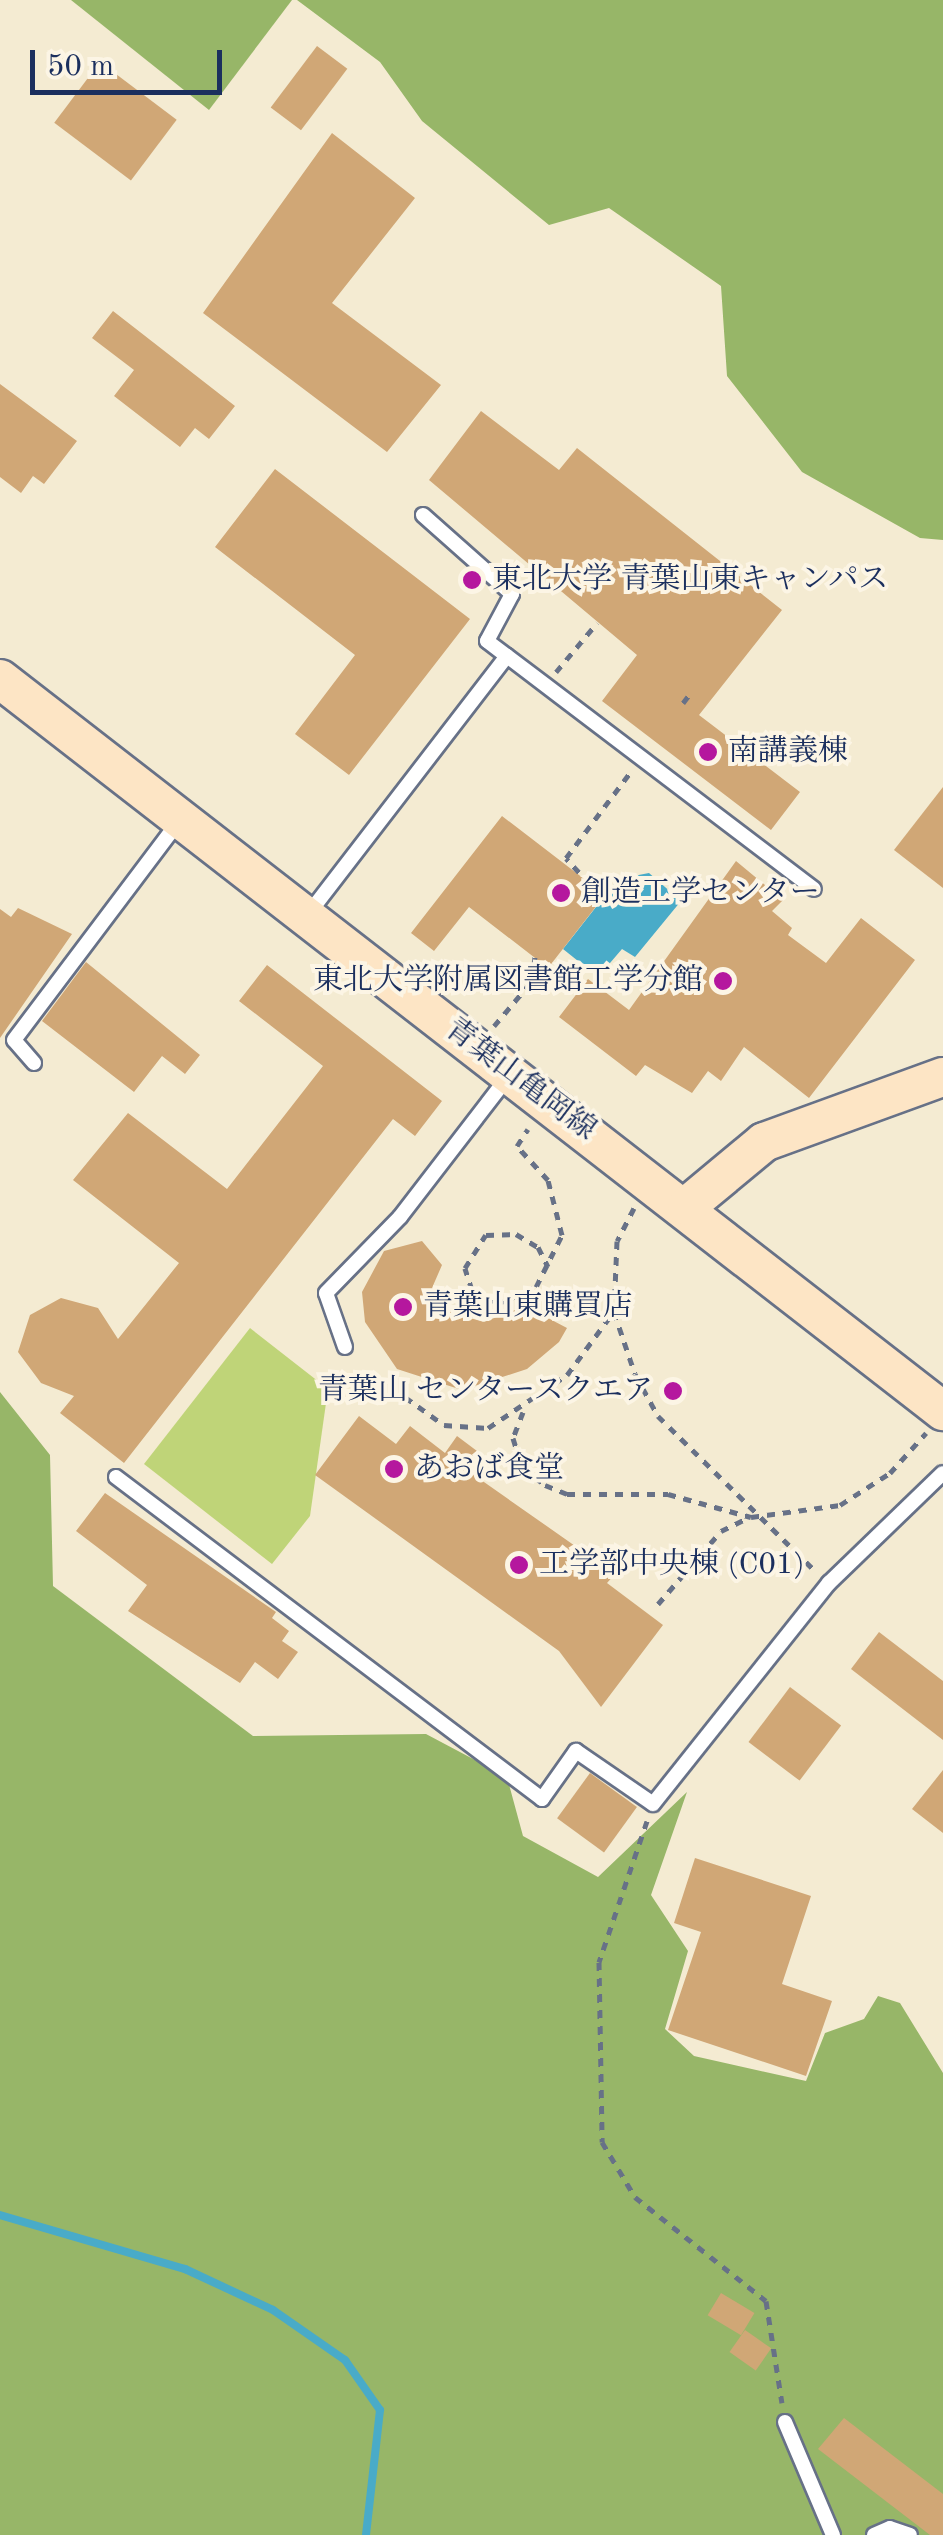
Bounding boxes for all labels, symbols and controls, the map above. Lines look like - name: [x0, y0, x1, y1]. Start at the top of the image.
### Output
- scale bar: [35, 30, 228, 92]
- text: 50 m: [47, 52, 114, 82]
- place label: 東北大学 青葉山東キャンパス: [492, 562, 890, 598]
- marker: 東北大学 青葉山東キャンパス: [461, 569, 483, 591]
- place label: 南講義棟: [728, 734, 848, 770]
- marker: 南講義棟: [697, 741, 719, 763]
- place label: 創造工学センター: [581, 875, 821, 911]
- marker: 創造工学センター: [550, 882, 572, 904]
- place label: 東北大学附属図書館工学分館: [313, 963, 703, 999]
- marker: 東北大学附属図書館工学分館: [712, 970, 734, 992]
- street label: 青葉山亀岡線: [437, 1011, 603, 1149]
- place label: 青葉山東購買店: [423, 1289, 633, 1325]
- marker: 青葉山東購買店: [392, 1296, 414, 1318]
- place label: 青葉山 センタースクエア: [315, 1373, 653, 1409]
- marker: 青葉山 センタースクエア: [662, 1380, 684, 1402]
- place label: あおば食堂: [414, 1451, 564, 1487]
- marker: あおば食堂: [383, 1458, 405, 1480]
- place label: 工学部中央棟 (C01): [539, 1547, 804, 1583]
- marker: 工学部中央棟 (C01): [508, 1554, 530, 1576]

